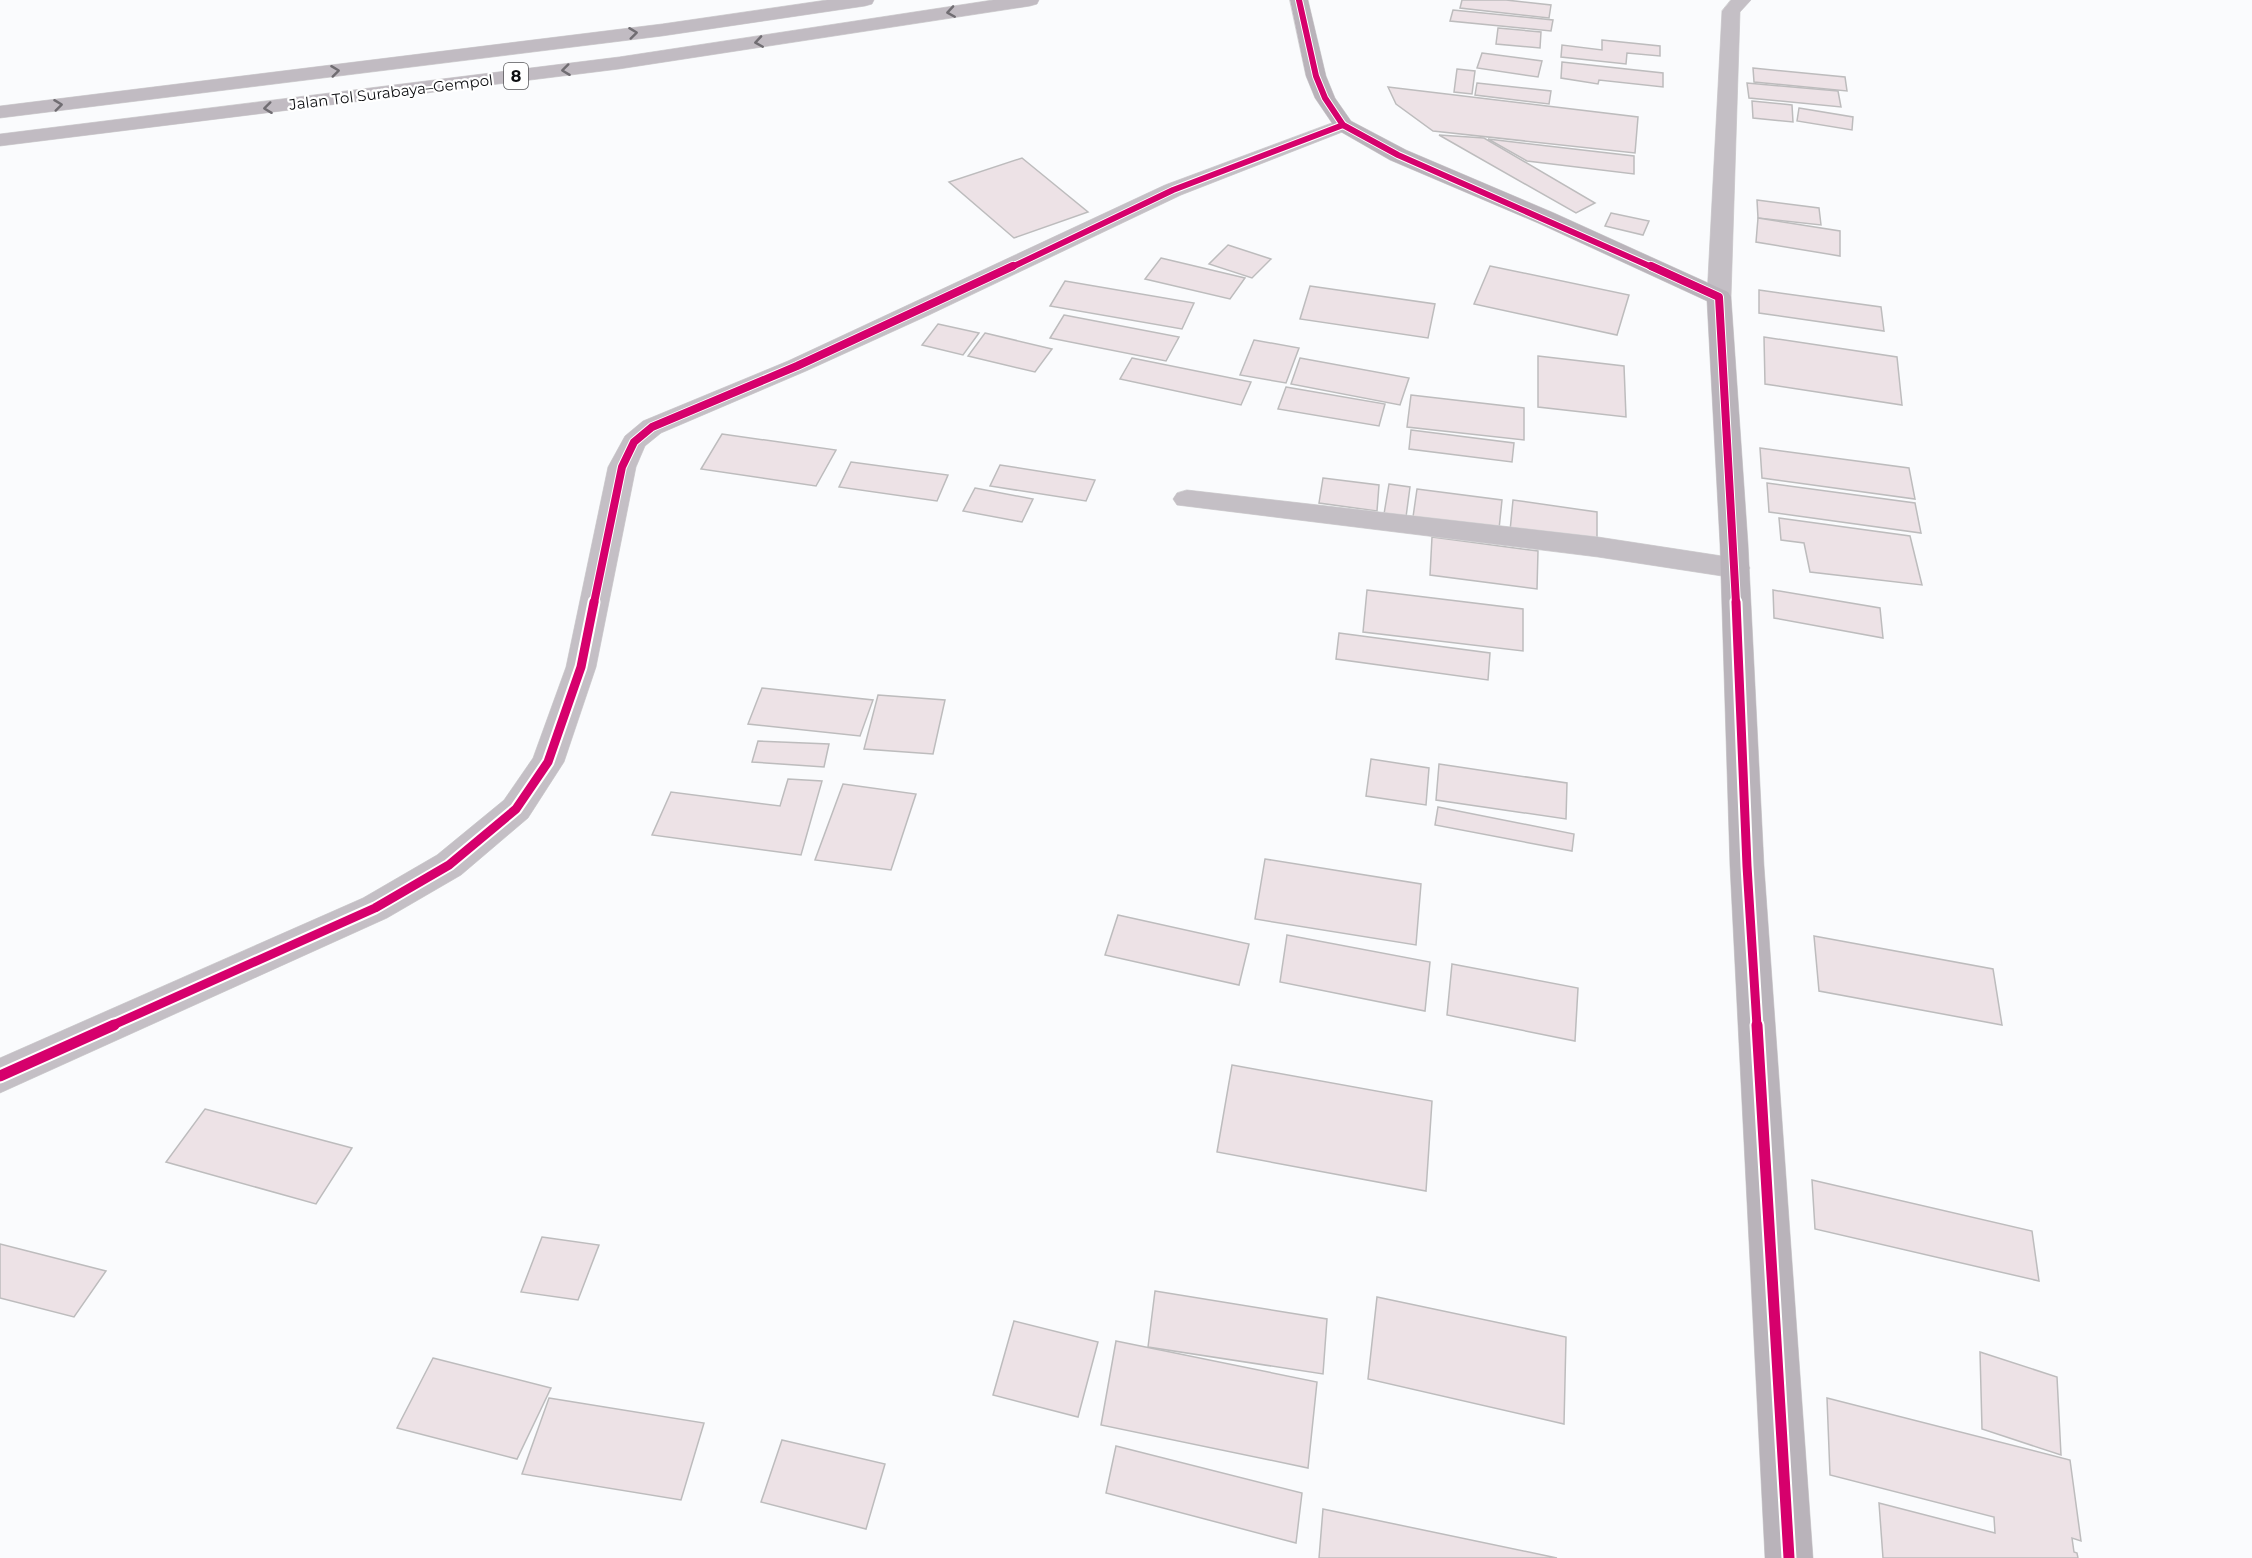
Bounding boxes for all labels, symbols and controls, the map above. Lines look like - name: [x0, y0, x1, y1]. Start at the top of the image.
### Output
- one-way arrow: [947, 6, 956, 18]
- one-way arrow: [628, 28, 637, 40]
- one-way arrow: [754, 35, 763, 47]
- road number: 8: [504, 63, 528, 89]
- one-way arrow: [561, 63, 570, 76]
- one-way arrow: [330, 65, 340, 78]
- street label: Jalan Tol Surabaya–Gempol: [287, 70, 494, 114]
- one-way arrow: [54, 99, 63, 112]
- one-way arrow: [263, 101, 273, 114]

